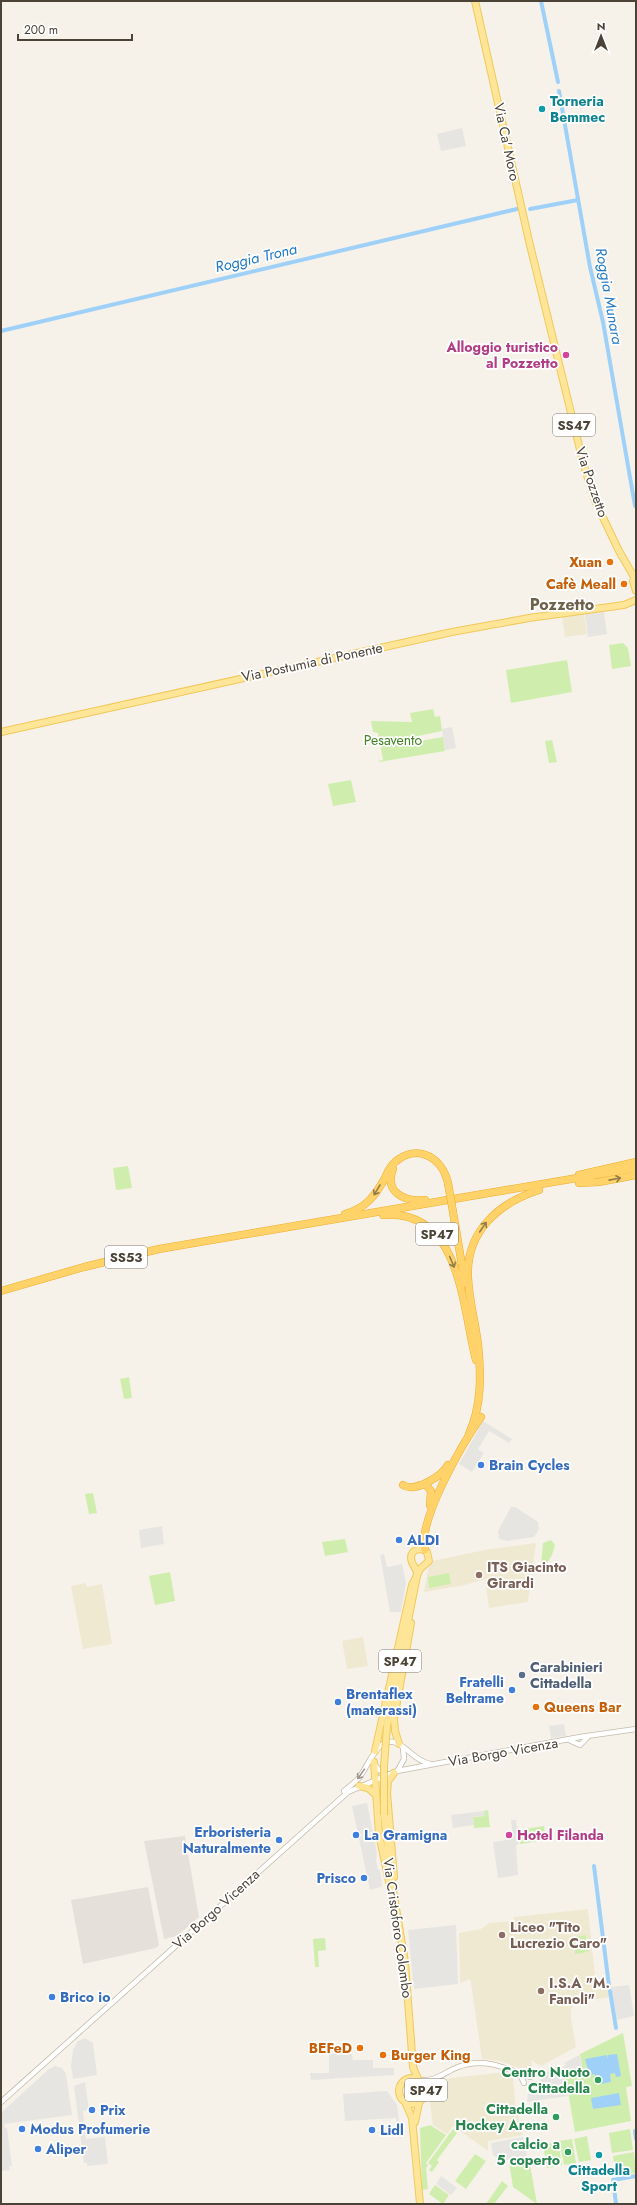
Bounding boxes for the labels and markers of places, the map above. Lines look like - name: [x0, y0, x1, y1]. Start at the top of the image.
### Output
- place label: Torneria Bemmec: [550, 91, 605, 127]
- marker: Torneria Bemmec: [537, 104, 547, 114]
- place label: Alloggio turistico al Pozzetto: [445, 337, 558, 373]
- marker: Alloggio turistico al Pozzetto: [561, 350, 571, 360]
- place label: Xuan: [569, 552, 602, 572]
- marker: Xuan: [605, 557, 615, 567]
- place label: Cafè Meall: [546, 574, 616, 594]
- marker: Cafè Meall: [619, 579, 629, 589]
- place label: Brain Cycles: [489, 1455, 570, 1475]
- marker: Brain Cycles: [476, 1460, 486, 1470]
- place label: ALDI: [406, 1530, 439, 1550]
- marker: ALDI: [394, 1535, 404, 1545]
- place label: ITS Giacinto Girardi: [487, 1557, 567, 1593]
- marker: ITS Giacinto Girardi: [474, 1570, 484, 1580]
- place label: Carabinieri Cittadella: [530, 1657, 603, 1693]
- marker: Carabinieri Cittadella: [517, 1670, 527, 1680]
- place label: Fratelli Beltrame: [446, 1672, 504, 1708]
- place label: Brentaflex (materassi): [346, 1684, 417, 1720]
- marker: Fratelli Beltrame: [507, 1685, 517, 1695]
- marker: Brentaflex (materassi): [333, 1697, 343, 1707]
- place label: Queens Bar: [544, 1697, 622, 1717]
- marker: Queens Bar: [531, 1702, 541, 1712]
- place label: Erboristeria Naturalmente: [183, 1822, 271, 1858]
- place label: La Gramigna: [364, 1825, 447, 1845]
- place label: Hotel Filanda: [517, 1825, 604, 1845]
- marker: La Gramigna: [351, 1830, 361, 1840]
- marker: Hotel Filanda: [504, 1830, 514, 1840]
- marker: Erboristeria Naturalmente: [274, 1835, 284, 1845]
- place label: Prisco: [316, 1868, 356, 1888]
- marker: Prisco: [359, 1873, 369, 1883]
- place label: Liceo "Tito Lucrezio Caro": [510, 1917, 607, 1953]
- marker: Liceo "Tito Lucrezio Caro": [497, 1930, 507, 1940]
- place label: I.S.A "M. Fanoli": [549, 1973, 610, 2009]
- marker: I.S.A "M. Fanoli": [536, 1986, 546, 1996]
- place label: Brico io: [60, 1987, 110, 2007]
- marker: Brico io: [47, 1992, 57, 2002]
- place label: BEFeD: [309, 2038, 352, 2058]
- marker: BEFeD: [355, 2043, 365, 2053]
- place label: Burger King: [391, 2045, 471, 2065]
- marker: Burger King: [378, 2050, 388, 2060]
- place label: Centro Nuoto Cittadella: [502, 2062, 590, 2098]
- marker: Centro Nuoto Cittadella: [593, 2075, 603, 2085]
- place label: Cittadella Hockey Arena: [455, 2099, 548, 2135]
- place label: Prix: [100, 2100, 126, 2120]
- marker: Prix: [87, 2105, 97, 2115]
- marker: Cittadella Hockey Arena: [551, 2112, 561, 2122]
- place label: Modus Profumerie: [30, 2119, 150, 2139]
- place label: Lidl: [380, 2120, 404, 2140]
- marker: Modus Profumerie: [17, 2124, 27, 2134]
- marker: Lidl: [367, 2125, 377, 2135]
- place label: calcio a 5 coperto: [496, 2134, 560, 2170]
- place label: Aliper: [45, 2139, 87, 2159]
- marker: Aliper: [33, 2144, 43, 2154]
- marker: calcio a 5 coperto: [563, 2147, 573, 2157]
- marker: Cittadella Sport: [594, 2150, 604, 2160]
- place label: Cittadella Sport: [568, 2160, 630, 2196]

